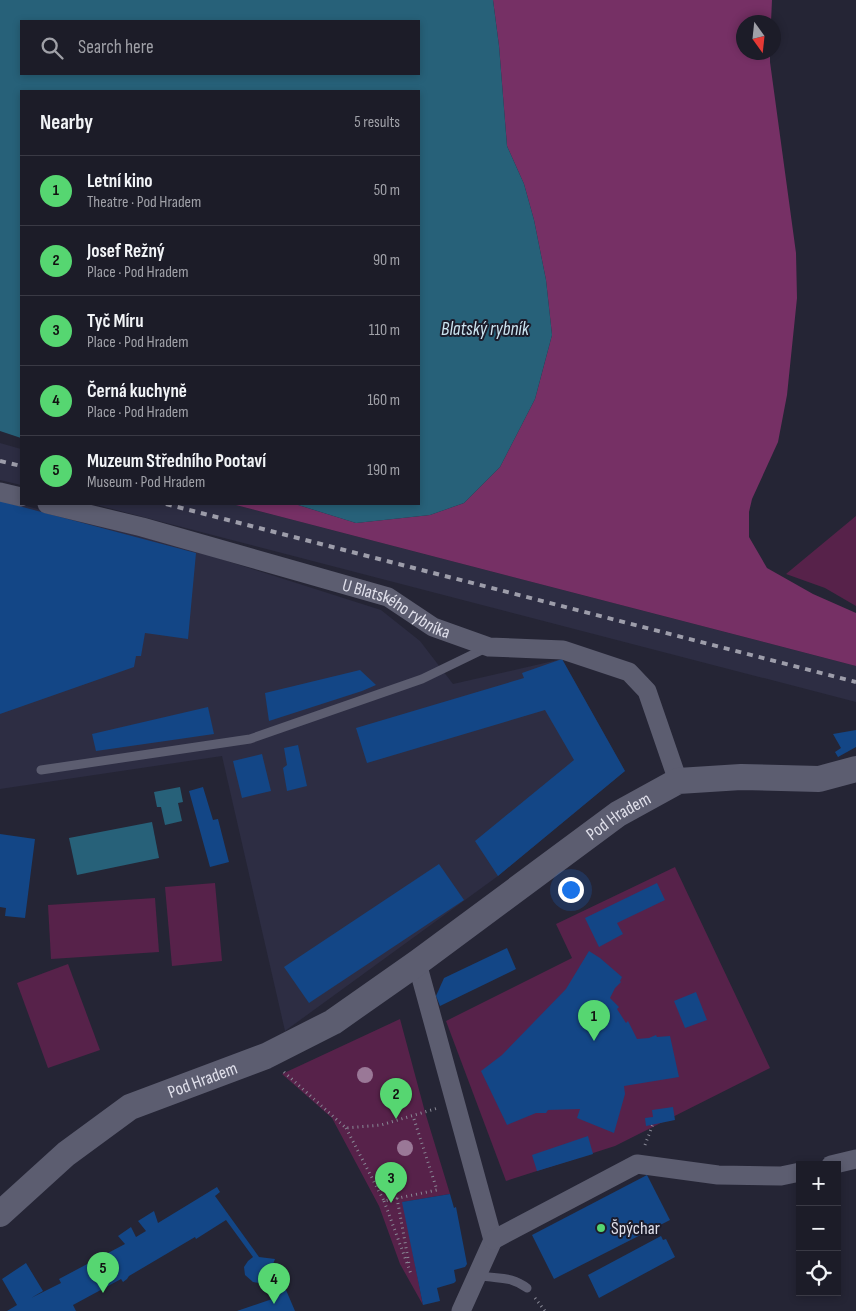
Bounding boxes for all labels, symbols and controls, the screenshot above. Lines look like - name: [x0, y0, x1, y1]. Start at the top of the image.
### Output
- north arrow: [736, 15, 781, 60]
- search box: [20, 20, 420, 75]
- icon: search: [38, 34, 66, 62]
- text: Search here: [78, 36, 154, 59]
- text: Nearby: [40, 110, 93, 135]
- text: 5 results: [354, 113, 400, 132]
- text: Letní kino: [87, 170, 153, 193]
- text: 1: [53, 181, 59, 200]
- text: 50 m: [374, 181, 400, 200]
- text: Theatre · Pod Hradem: [87, 193, 201, 212]
- text: Josef Režný: [87, 240, 165, 263]
- text: 2: [52, 251, 60, 270]
- text: 90 m: [373, 251, 400, 270]
- text: Place · Pod Hradem: [87, 263, 189, 282]
- text: Tyč Míru: [87, 310, 144, 333]
- water label: Blatský rybník: [441, 318, 530, 341]
- text: 3: [52, 321, 60, 340]
- text: 110 m: [369, 321, 400, 340]
- text: Place · Pod Hradem: [87, 333, 189, 352]
- text: Černá kuchyně: [87, 380, 187, 403]
- text: 4: [52, 391, 60, 410]
- text: 160 m: [367, 391, 400, 410]
- text: Place · Pod Hradem: [87, 403, 189, 422]
- text: Muzeum Středního Pootaví: [87, 450, 266, 473]
- text: 5: [52, 461, 60, 480]
- text: 190 m: [367, 461, 400, 480]
- text: Museum · Pod Hradem: [87, 473, 205, 492]
- street label: U Blatského rybníka: [340, 574, 453, 643]
- street label: Pod Hradem: [582, 788, 654, 845]
- your location: [558, 877, 584, 903]
- pin: 1: [578, 1000, 610, 1041]
- street label: Pod Hradem: [165, 1057, 240, 1102]
- pin: 2: [380, 1078, 412, 1119]
- map controls: [796, 1161, 841, 1296]
- button: +: [796, 1161, 841, 1206]
- pin: 3: [375, 1162, 407, 1203]
- button: −: [796, 1206, 841, 1251]
- place label: Špýchar: [611, 1218, 660, 1239]
- marker: Špýchar: [595, 1222, 607, 1234]
- button: locate: [796, 1251, 841, 1296]
- pin: 5: [87, 1252, 119, 1293]
- pin: 4: [258, 1263, 290, 1304]

